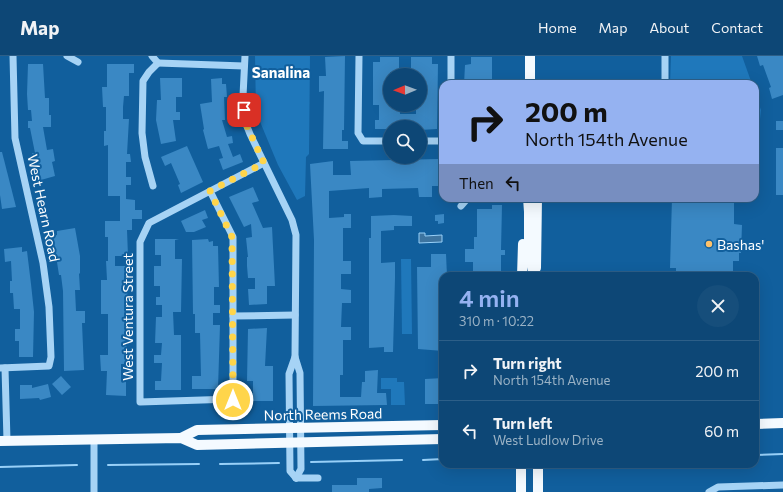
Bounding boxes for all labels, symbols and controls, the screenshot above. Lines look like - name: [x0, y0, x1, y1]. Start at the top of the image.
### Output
- text: Map: [20, 16, 59, 39]
- text: Home: [538, 19, 577, 36]
- text: Map: [599, 19, 627, 36]
- text: About: [649, 19, 689, 36]
- text: Contact: [711, 19, 763, 36]
- district label: Sanalina: [252, 63, 310, 81]
- north arrow: [383, 68, 427, 112]
- map controls: [383, 68, 427, 164]
- pin: [227, 93, 261, 127]
- text: 200 m: [525, 94, 608, 128]
- icon: right: [459, 96, 511, 148]
- icon: arrive: [233, 99, 255, 121]
- button: search: [383, 120, 427, 164]
- text: North 154th Avenue: [525, 128, 688, 150]
- street label: West Hearn Road: [24, 153, 64, 263]
- icon: left: [502, 172, 524, 194]
- text: Then: [459, 174, 494, 192]
- place label: Bashas': [717, 236, 764, 253]
- marker: Bashas': [704, 239, 714, 249]
- street label: West Ventura Street: [119, 253, 136, 381]
- text: 4 min: [459, 283, 520, 312]
- button: close: [697, 285, 739, 327]
- text: 310 m · 10:22: [459, 313, 534, 329]
- text: Turn right: [493, 354, 562, 372]
- icon: right: [459, 360, 481, 382]
- text: 200 m: [695, 362, 739, 380]
- text: North 154th Avenue: [493, 372, 610, 388]
- position arrow: [212, 379, 254, 421]
- street label: North Reems Road: [264, 404, 382, 424]
- text: Turn left: [493, 414, 552, 432]
- icon: left: [459, 420, 481, 442]
- text: 60 m: [704, 422, 739, 440]
- text: West Ludlow Drive: [493, 432, 603, 448]

